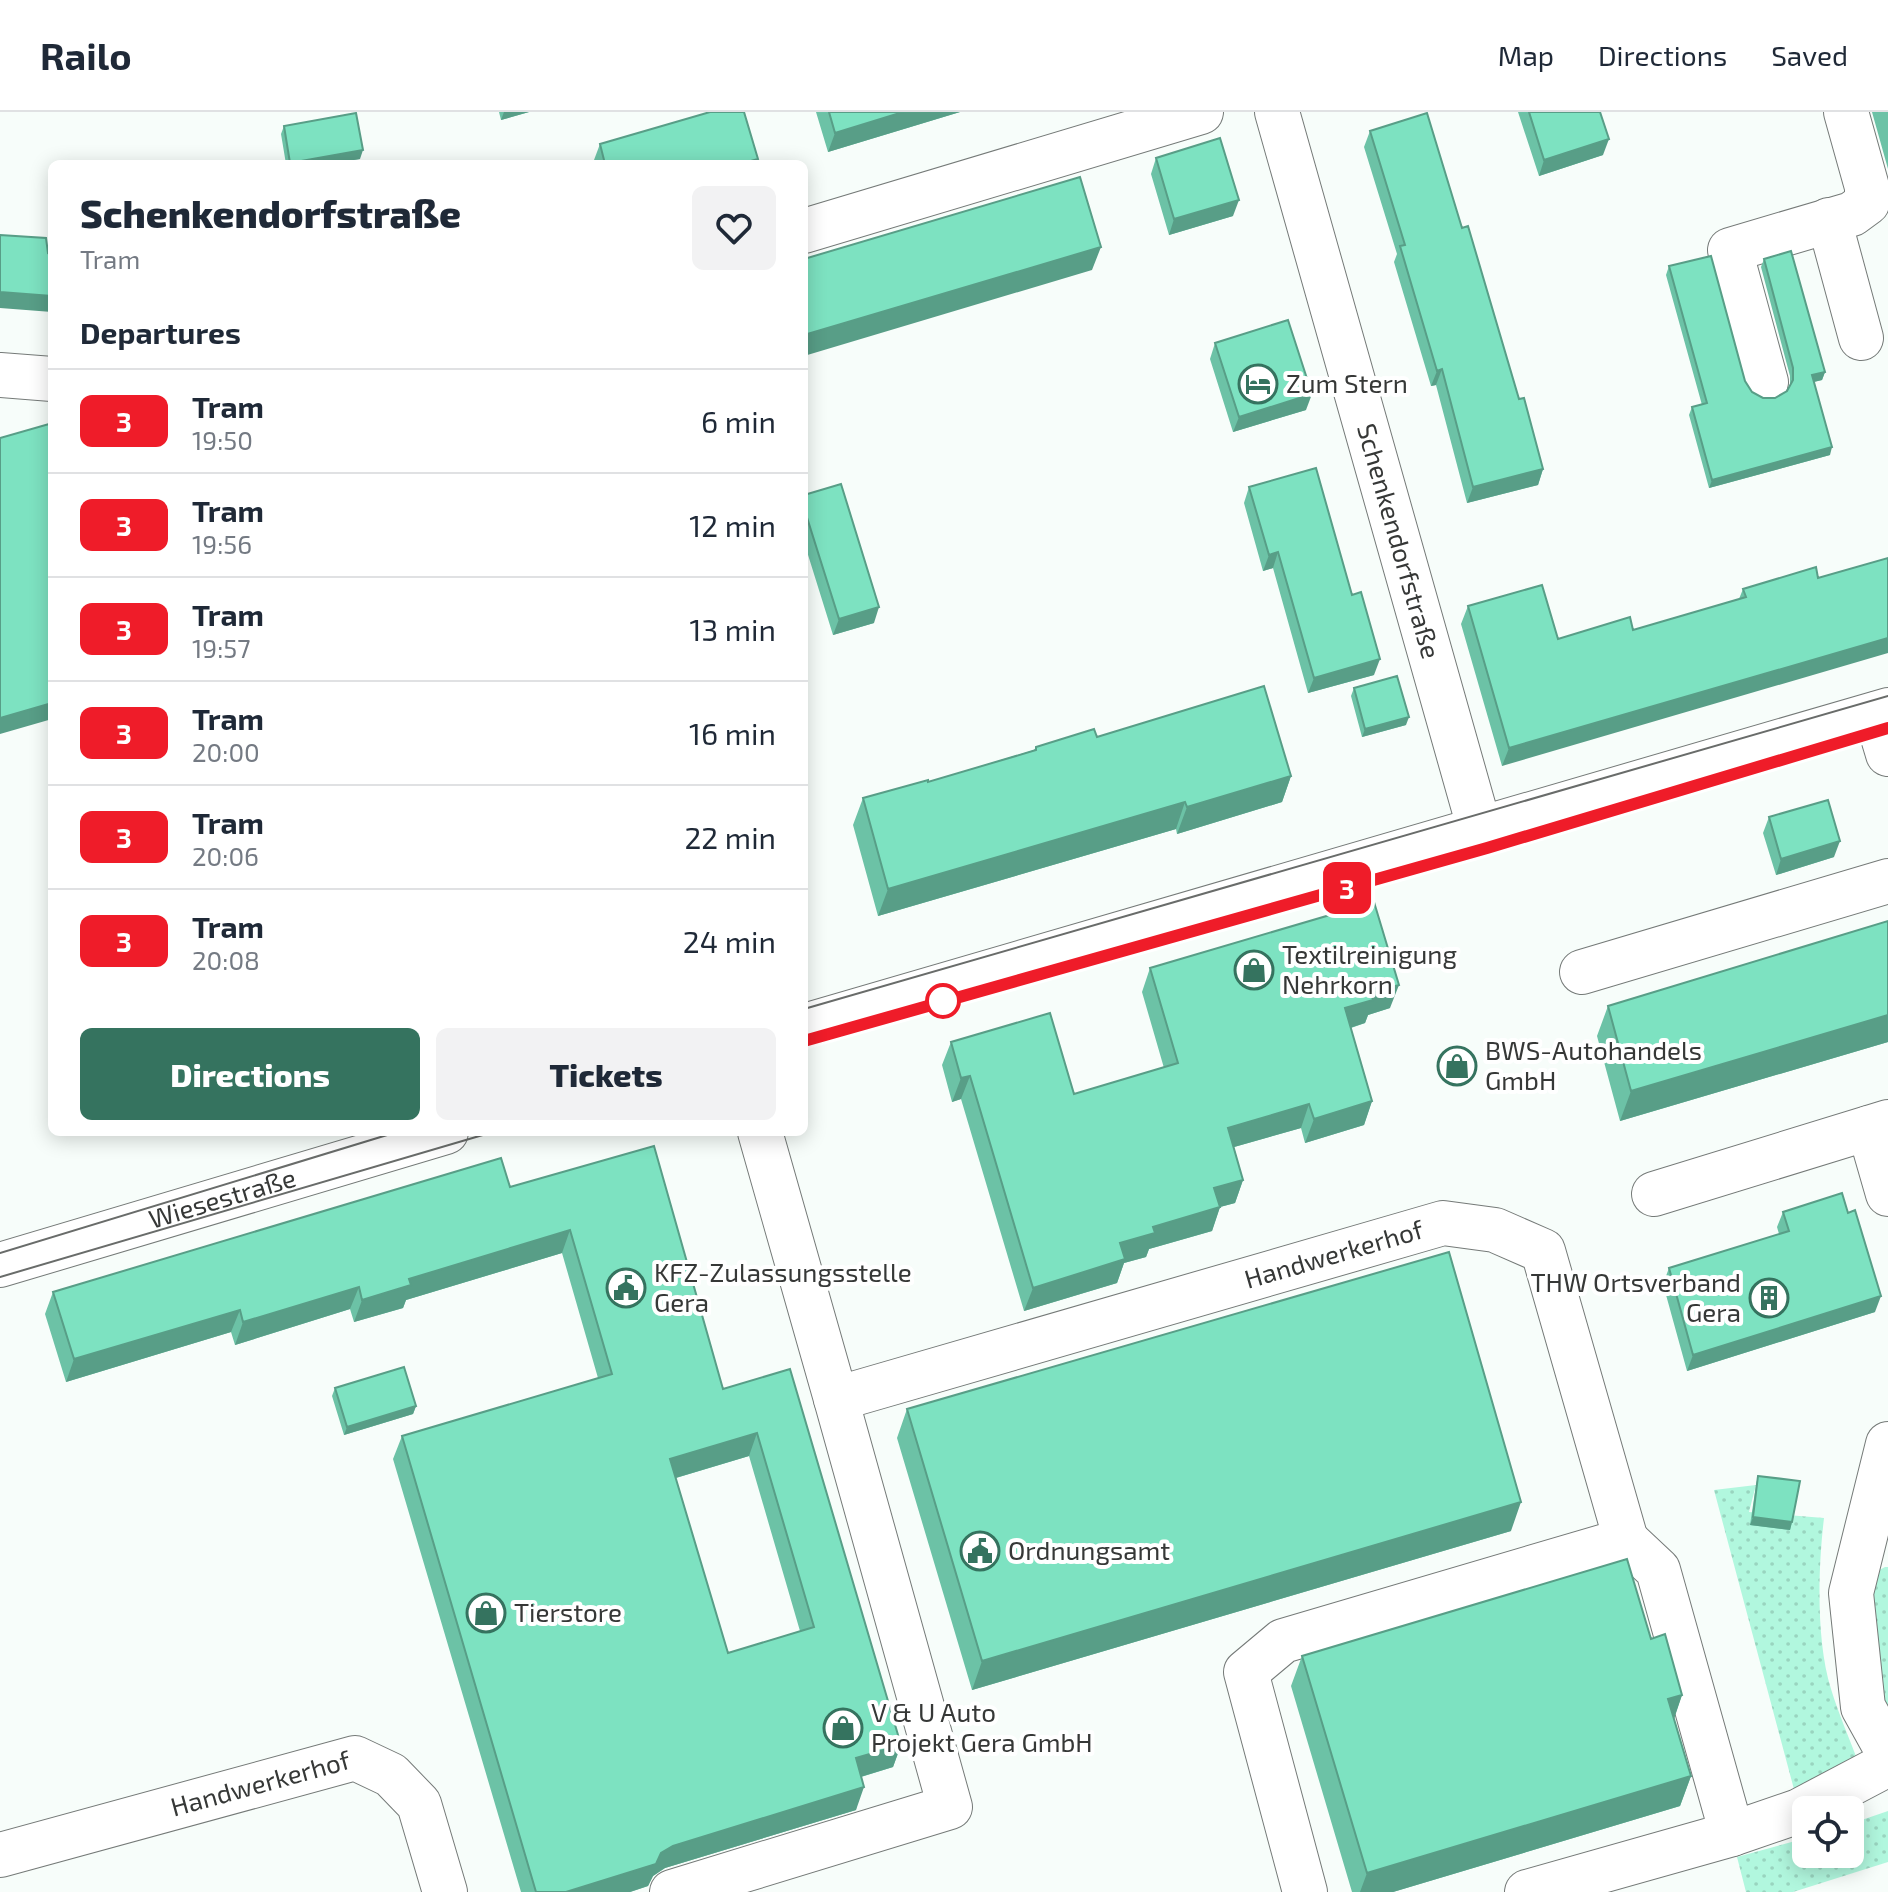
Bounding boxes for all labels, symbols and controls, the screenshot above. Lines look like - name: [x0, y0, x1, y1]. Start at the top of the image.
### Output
- text: Railo: [40, 32, 132, 78]
- text: Map: [1498, 38, 1554, 72]
- text: Directions: [1598, 38, 1727, 72]
- text: Saved: [1771, 38, 1848, 72]
- button: heart: [692, 186, 776, 270]
- text: Schenkendorfstraße: [80, 190, 461, 236]
- text: Tram: [80, 243, 140, 274]
- text: Departures: [80, 314, 241, 350]
- hotel icon: Zum Stern: [1237, 363, 1279, 405]
- place label: Zum Stern: [1286, 367, 1408, 398]
- text: Tram: [192, 388, 264, 424]
- text: 6 min: [701, 403, 776, 439]
- text: 3: [116, 404, 132, 438]
- street label: Schenkendorfstraße: [1352, 420, 1448, 662]
- text: 19:50: [192, 424, 253, 455]
- text: Tram: [192, 492, 264, 528]
- text: 12 min: [689, 507, 776, 543]
- text: 3: [116, 508, 132, 542]
- text: 19:56: [192, 528, 252, 559]
- text: Tram: [192, 596, 264, 632]
- text: 13 min: [690, 611, 776, 647]
- text: 3: [116, 612, 132, 646]
- text: 19:57: [192, 632, 251, 663]
- text: Tram: [192, 700, 264, 736]
- text: 16 min: [689, 715, 776, 751]
- text: 3: [116, 716, 132, 750]
- text: 20:00: [192, 736, 260, 767]
- text: Tram: [192, 804, 264, 840]
- text: 22 min: [684, 819, 776, 855]
- text: 3: [116, 820, 132, 854]
- text: 20:06: [192, 840, 259, 871]
- line badge: 3: [1321, 862, 1373, 914]
- text: 3: [1339, 871, 1355, 905]
- text: Tram: [192, 908, 264, 944]
- text: 24 min: [683, 923, 776, 959]
- text: 3: [116, 924, 132, 958]
- place label: Textilreinigung Nehrkorn: [1282, 938, 1457, 999]
- text: 20:08: [192, 944, 260, 975]
- shop icon: Textilreinigung Nehrkorn: [1233, 949, 1275, 991]
- unlabelled marker: [926, 984, 960, 1018]
- button: Directions: [80, 1028, 420, 1120]
- button: Tickets: [436, 1028, 776, 1120]
- place label: BWS-Autohandels GmbH: [1485, 1034, 1702, 1095]
- shop icon: BWS-Autohandels GmbH: [1436, 1045, 1478, 1087]
- street label: Wiesestraße: [145, 1161, 299, 1234]
- street label: Handwerkerhof: [1241, 1212, 1427, 1294]
- place label: KFZ-Zulassungsstelle Gera: [654, 1256, 912, 1317]
- place label: THW Ortsverband Gera: [1531, 1266, 1741, 1327]
- public building icon: KFZ-Zulassungsstelle Gera: [605, 1267, 647, 1309]
- building icon: THW Ortsverband Gera: [1748, 1277, 1790, 1319]
- public building icon: Ordnungsamt: [959, 1530, 1001, 1572]
- place label: Ordnungsamt: [1008, 1534, 1170, 1565]
- shop icon: Tierstore: [465, 1592, 507, 1634]
- place label: Tierstore: [514, 1596, 622, 1627]
- place label: V & U Auto Projekt Gera GmbH: [871, 1696, 1093, 1757]
- shop icon: V & U Auto Projekt Gera GmbH: [822, 1707, 864, 1749]
- street label: Handwerkerhof: [167, 1743, 354, 1822]
- map controls: [1792, 1796, 1864, 1868]
- button: locate: [1792, 1796, 1864, 1868]

